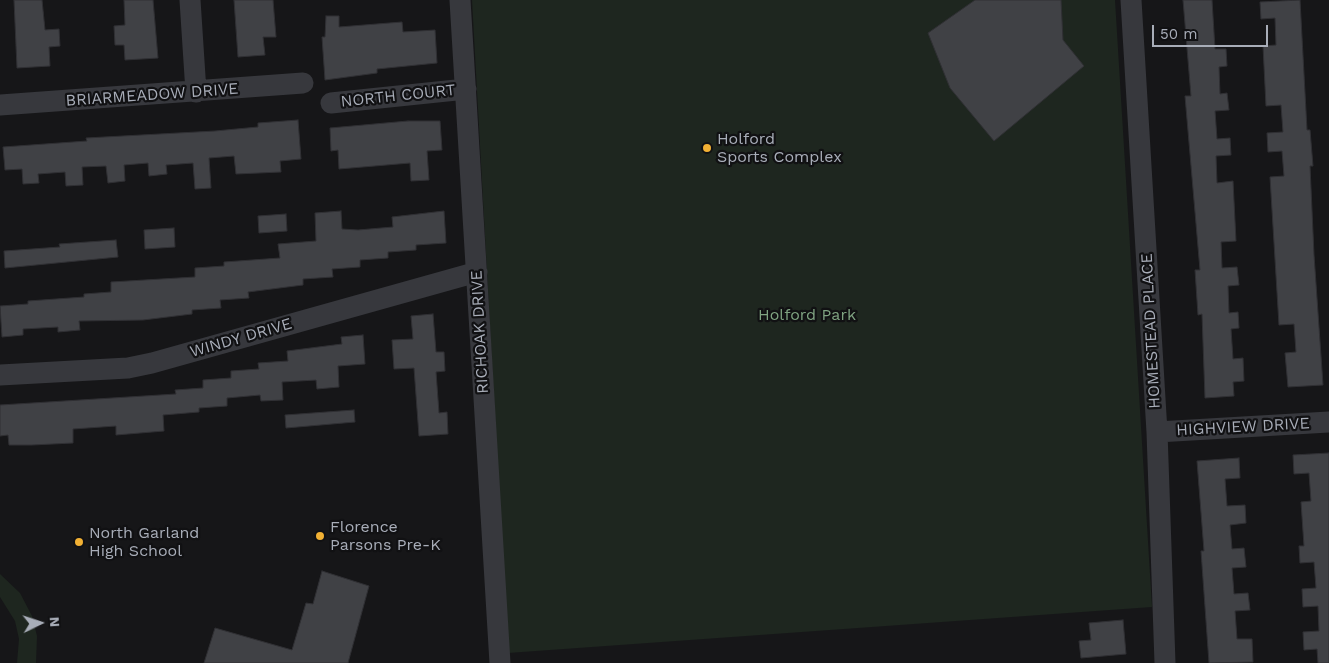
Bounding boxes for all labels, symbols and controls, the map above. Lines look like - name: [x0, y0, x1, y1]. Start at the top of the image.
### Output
- scale bar: [1154, 15, 1270, 47]
- text: 50 m: [1160, 25, 1197, 43]
- street label: BRIARMEADOW DRIVE: [65, 79, 239, 111]
- street label: NORTH COURT: [340, 80, 456, 112]
- place label: Holford Sports Complex: [717, 129, 842, 167]
- marker: Holford Sports Complex: [701, 142, 713, 154]
- street label: HOMESTEAD PLACE: [1137, 253, 1165, 409]
- street label: RICHOAK DRIVE: [467, 270, 493, 394]
- park label: Holford Park: [758, 305, 856, 325]
- street label: WINDY DRIVE: [188, 314, 294, 362]
- street label: HIGHVIEW DRIVE: [1176, 414, 1310, 440]
- place label: Florence Parsons Pre-K: [330, 517, 441, 555]
- place label: North Garland High School: [89, 523, 199, 561]
- marker: Florence Parsons Pre-K: [314, 530, 326, 542]
- marker: North Garland High School: [73, 536, 85, 548]
- north arrow: [15, 598, 65, 648]
- text: N: [47, 616, 63, 628]

